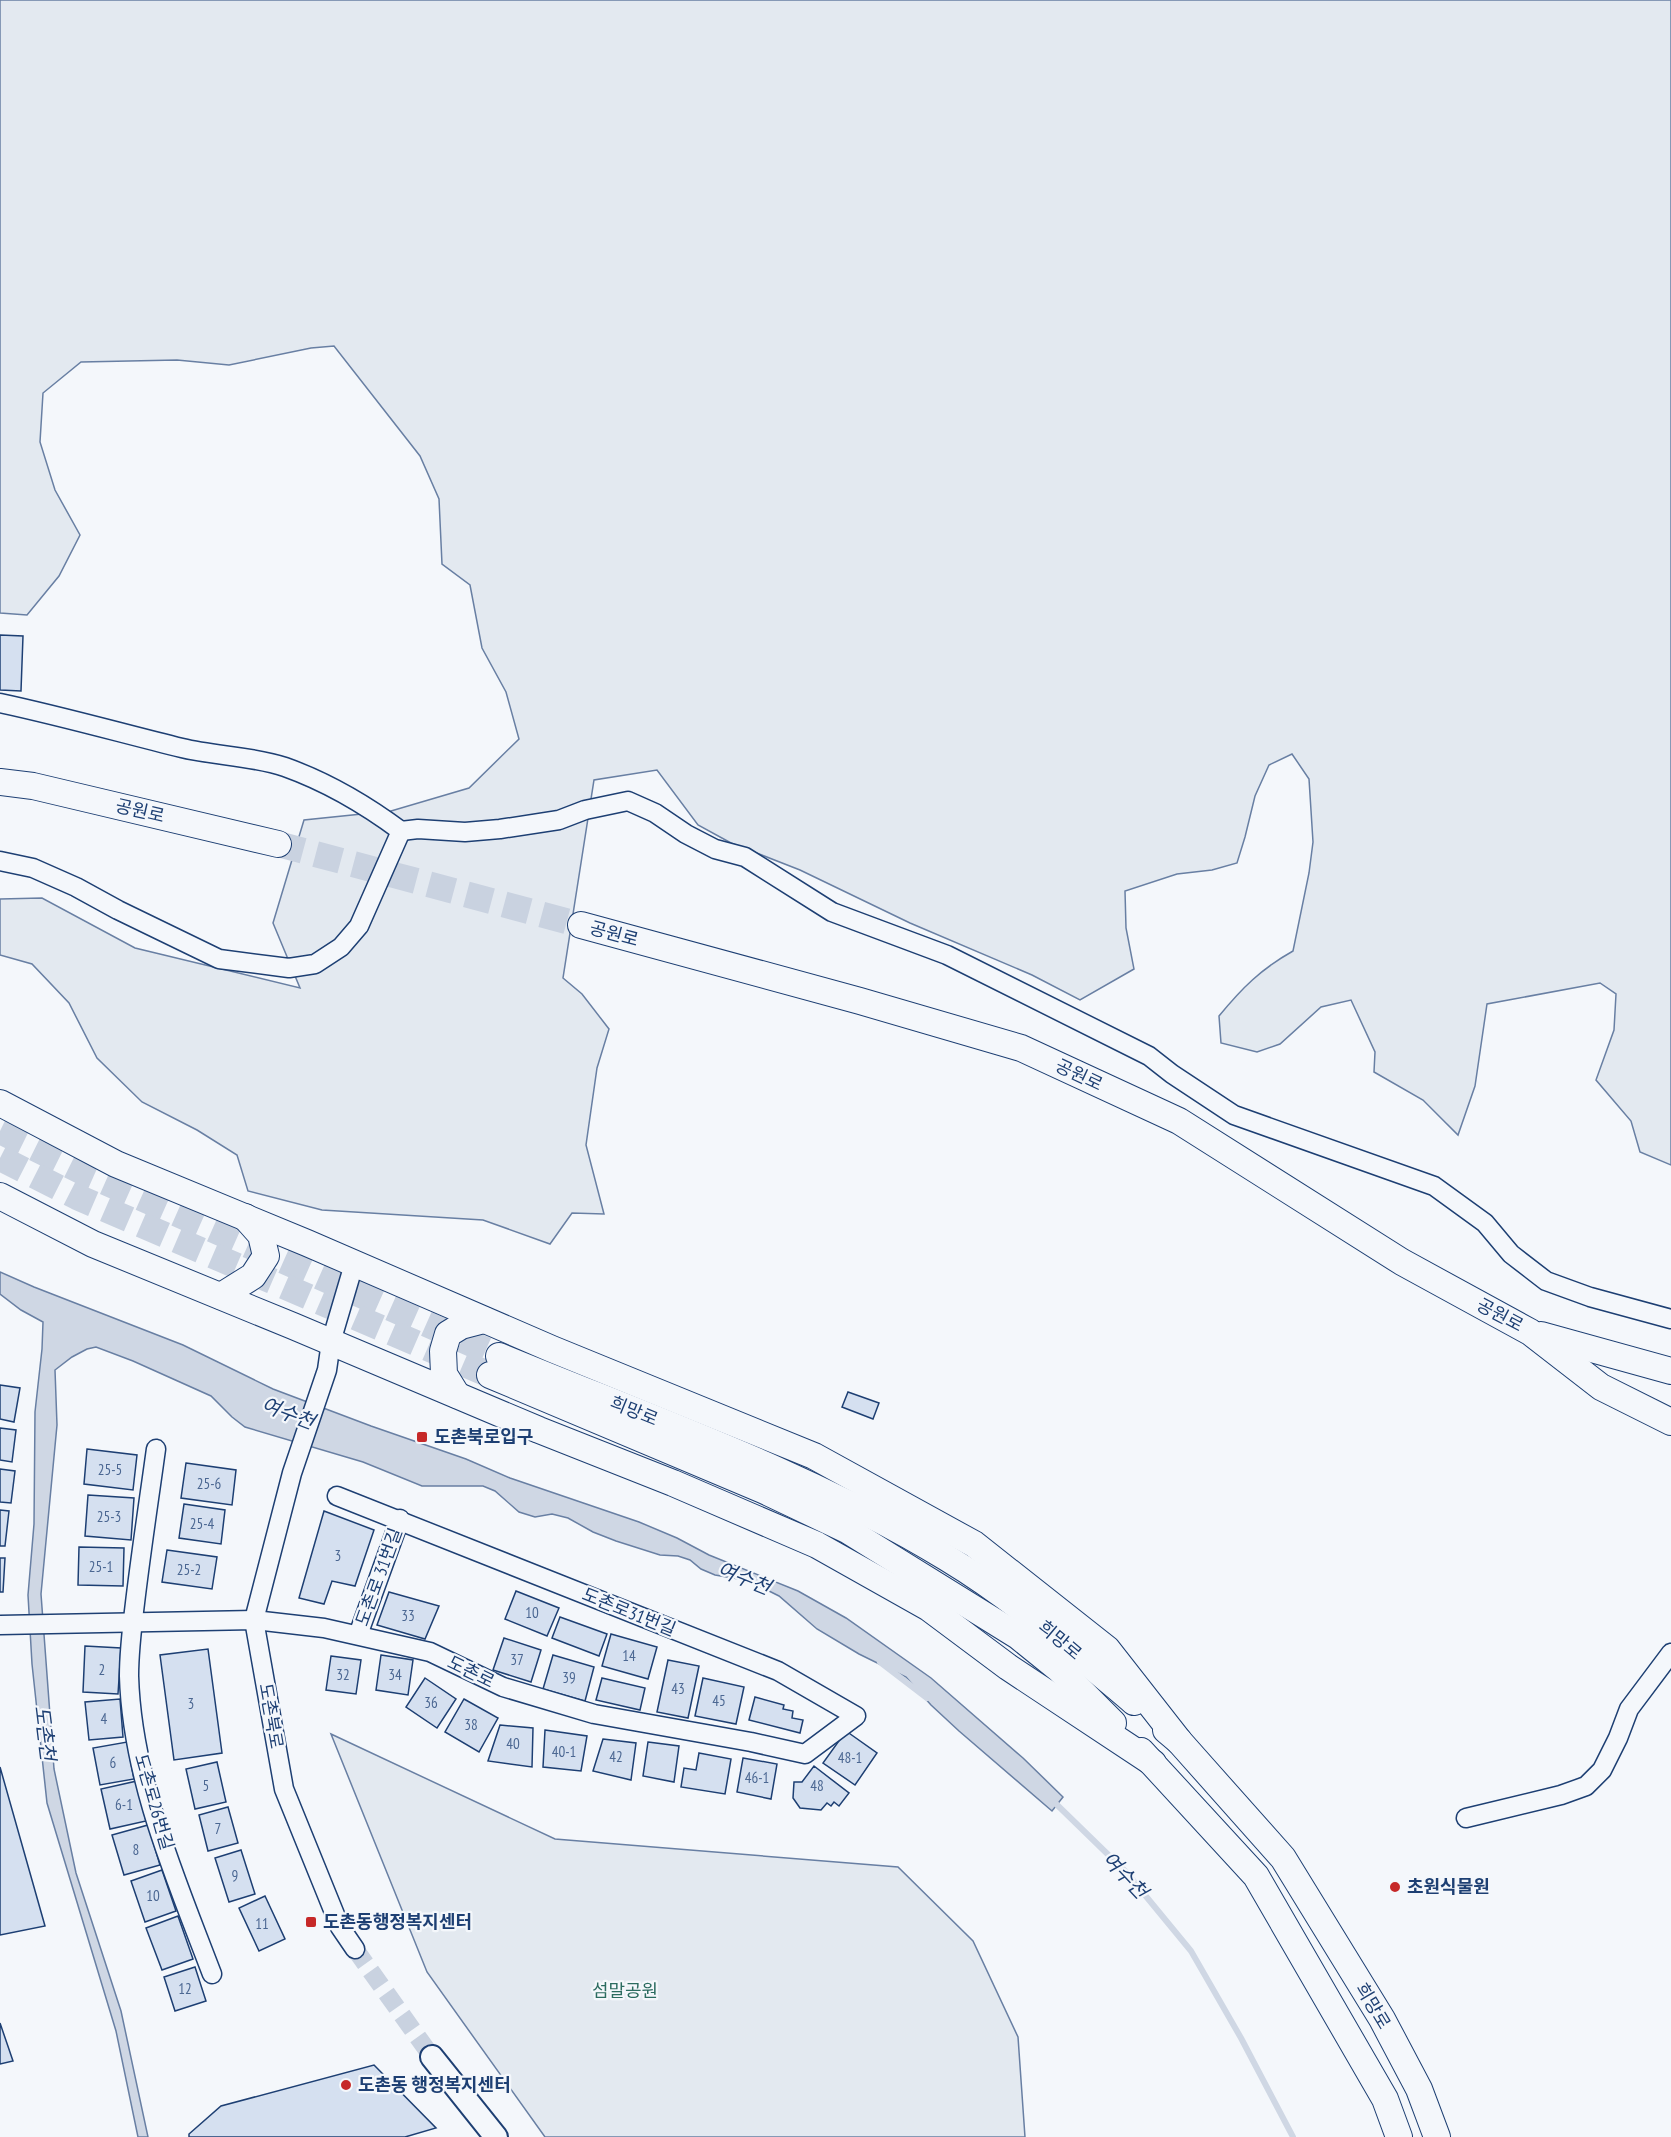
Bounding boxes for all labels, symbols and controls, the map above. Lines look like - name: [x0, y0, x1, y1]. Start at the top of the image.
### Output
- street label: 공원로: [113, 794, 167, 827]
- street label: 공원로: [587, 916, 641, 951]
- street label: 공원로: [1052, 1054, 1107, 1095]
- street label: 공원로: [1473, 1293, 1528, 1336]
- water label: 여수천: [258, 1391, 321, 1436]
- street label: 희망로: [607, 1391, 662, 1431]
- place label: 도촌북로입구: [434, 1425, 533, 1448]
- marker: 도촌북로입구: [415, 1430, 429, 1444]
- house number: 25-5: [98, 1460, 122, 1479]
- house number: 25-6: [197, 1474, 222, 1493]
- house number: 25-3: [97, 1507, 121, 1526]
- house number: 25-4: [190, 1514, 215, 1533]
- street label: 도촌로 31번길: [350, 1525, 407, 1629]
- house number: 3: [335, 1546, 341, 1565]
- water label: 여수천: [714, 1556, 777, 1601]
- house number: 25-1: [89, 1557, 113, 1576]
- house number: 25-2: [177, 1560, 201, 1579]
- street label: 도촌로31번길: [579, 1582, 679, 1641]
- house number: 10: [525, 1603, 539, 1622]
- house number: 33: [401, 1606, 415, 1625]
- street label: 희망로: [1034, 1615, 1087, 1664]
- house number: 14: [622, 1646, 636, 1665]
- street label: 도촌로: [444, 1650, 499, 1693]
- house number: 37: [510, 1650, 524, 1669]
- house number: 2: [99, 1660, 105, 1679]
- house number: 32: [336, 1665, 350, 1684]
- house number: 34: [388, 1665, 402, 1684]
- house number: 39: [562, 1668, 576, 1687]
- house number: 43: [671, 1679, 685, 1698]
- street label: 도촌북로: [254, 1681, 289, 1751]
- house number: 45: [712, 1691, 726, 1710]
- house number: 36: [424, 1693, 438, 1712]
- house number: 3: [188, 1694, 194, 1713]
- water label: 도촌천: [29, 1704, 62, 1765]
- house number: 4: [101, 1709, 108, 1728]
- house number: 38: [464, 1715, 478, 1734]
- house number: 40: [506, 1734, 520, 1753]
- house number: 40-1: [552, 1742, 576, 1761]
- house number: 42: [609, 1747, 623, 1766]
- house number: 48-1: [838, 1748, 862, 1767]
- street label: 도촌로26번길: [130, 1751, 179, 1853]
- house number: 6: [110, 1753, 117, 1772]
- house number: 46-1: [745, 1768, 769, 1787]
- house number: 5: [203, 1776, 209, 1795]
- house number: 48: [810, 1776, 824, 1795]
- house number: 6-1: [115, 1795, 133, 1814]
- house number: 7: [215, 1819, 221, 1838]
- house number: 8: [133, 1840, 139, 1859]
- water label: 여수천: [1097, 1846, 1155, 1906]
- house number: 9: [232, 1866, 238, 1885]
- place label: 초원식물원: [1407, 1875, 1490, 1898]
- marker: 초원식물원: [1388, 1880, 1402, 1894]
- house number: 10: [146, 1886, 160, 1905]
- place label: 도촌동행정복지센터: [323, 1910, 472, 1933]
- house number: 11: [255, 1914, 269, 1933]
- marker: 도촌동행정복지센터: [304, 1915, 318, 1929]
- house number: 12: [178, 1979, 192, 1998]
- park label: 섬말공원: [592, 1979, 658, 2002]
- street label: 희망로: [1351, 1979, 1396, 2033]
- place label: 도촌동 행정복지센터: [358, 2073, 511, 2096]
- marker: 도촌동 행정복지센터: [339, 2078, 353, 2092]

